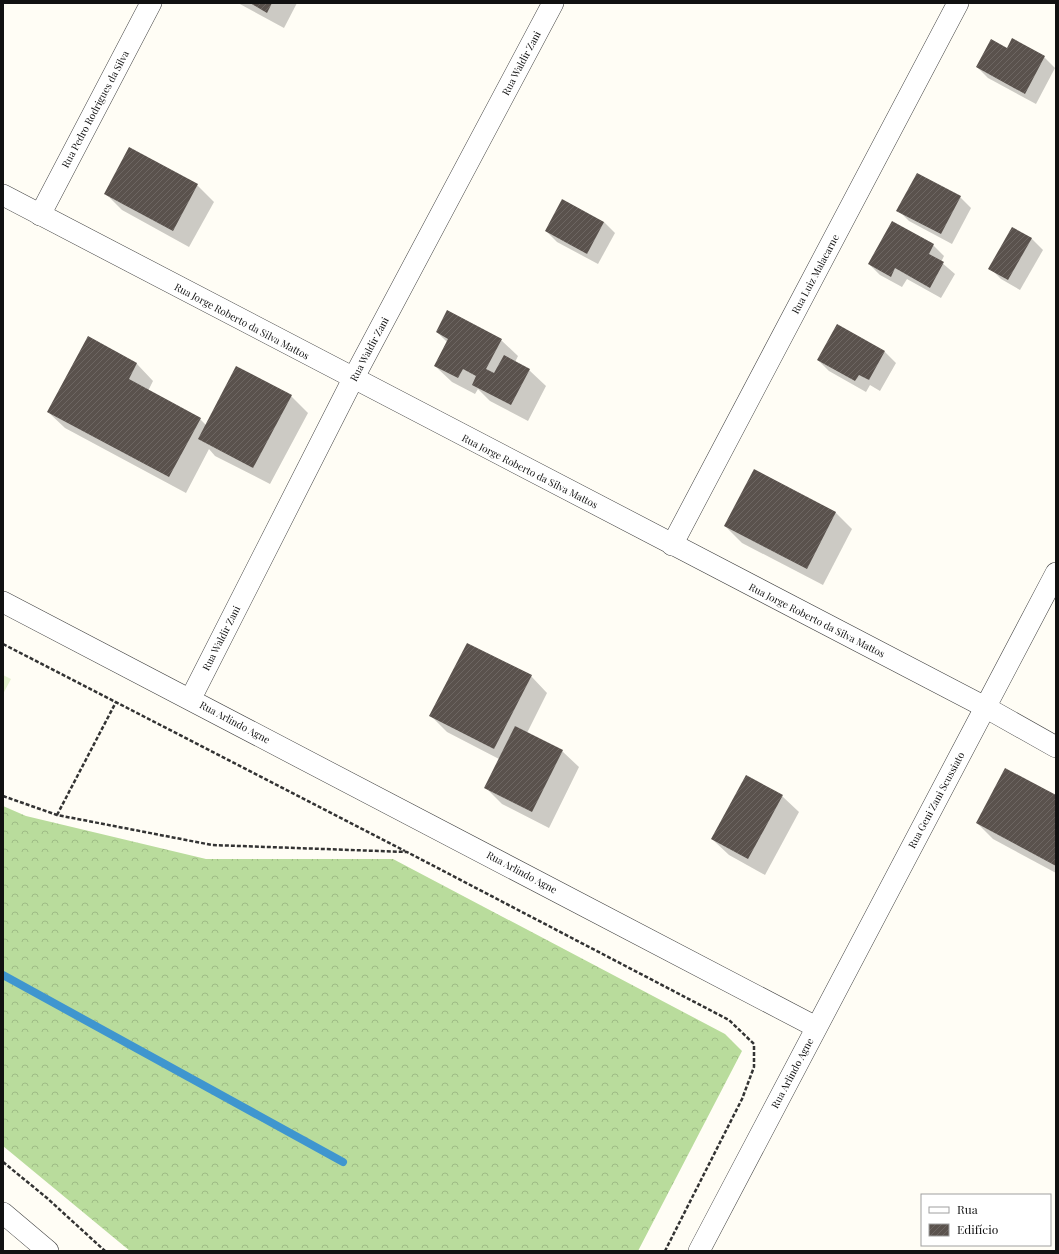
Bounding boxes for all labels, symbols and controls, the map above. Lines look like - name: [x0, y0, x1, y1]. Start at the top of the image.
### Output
- street label: Rua Waldir Zani: [498, 28, 544, 98]
- street label: Rua Pedro Rodrigues da Silva: [58, 48, 132, 170]
- street label: Rua Luiz Malacarne: [788, 232, 842, 316]
- street label: Rua Jorge Roberto da Silva Mattos: [172, 279, 312, 363]
- street label: Rua Waldir Zani: [346, 314, 392, 384]
- street label: Rua Jorge Roberto da Silva Mattos: [460, 431, 600, 511]
- street label: Rua Jorge Roberto da Silva Mattos: [747, 580, 887, 660]
- street label: Rua Waldir Zani: [199, 603, 243, 673]
- street label: Rua Arlindo Agne: [197, 698, 273, 746]
- street label: Rua Geni Zani Scussiato: [905, 749, 968, 851]
- street label: Rua Arlindo Agne: [484, 848, 560, 896]
- street label: Rua Arlindo Agne: [768, 1035, 816, 1111]
- legend: [921, 1194, 1051, 1246]
- text: Rua: [957, 1201, 978, 1217]
- text: Edifício: [957, 1221, 999, 1237]

